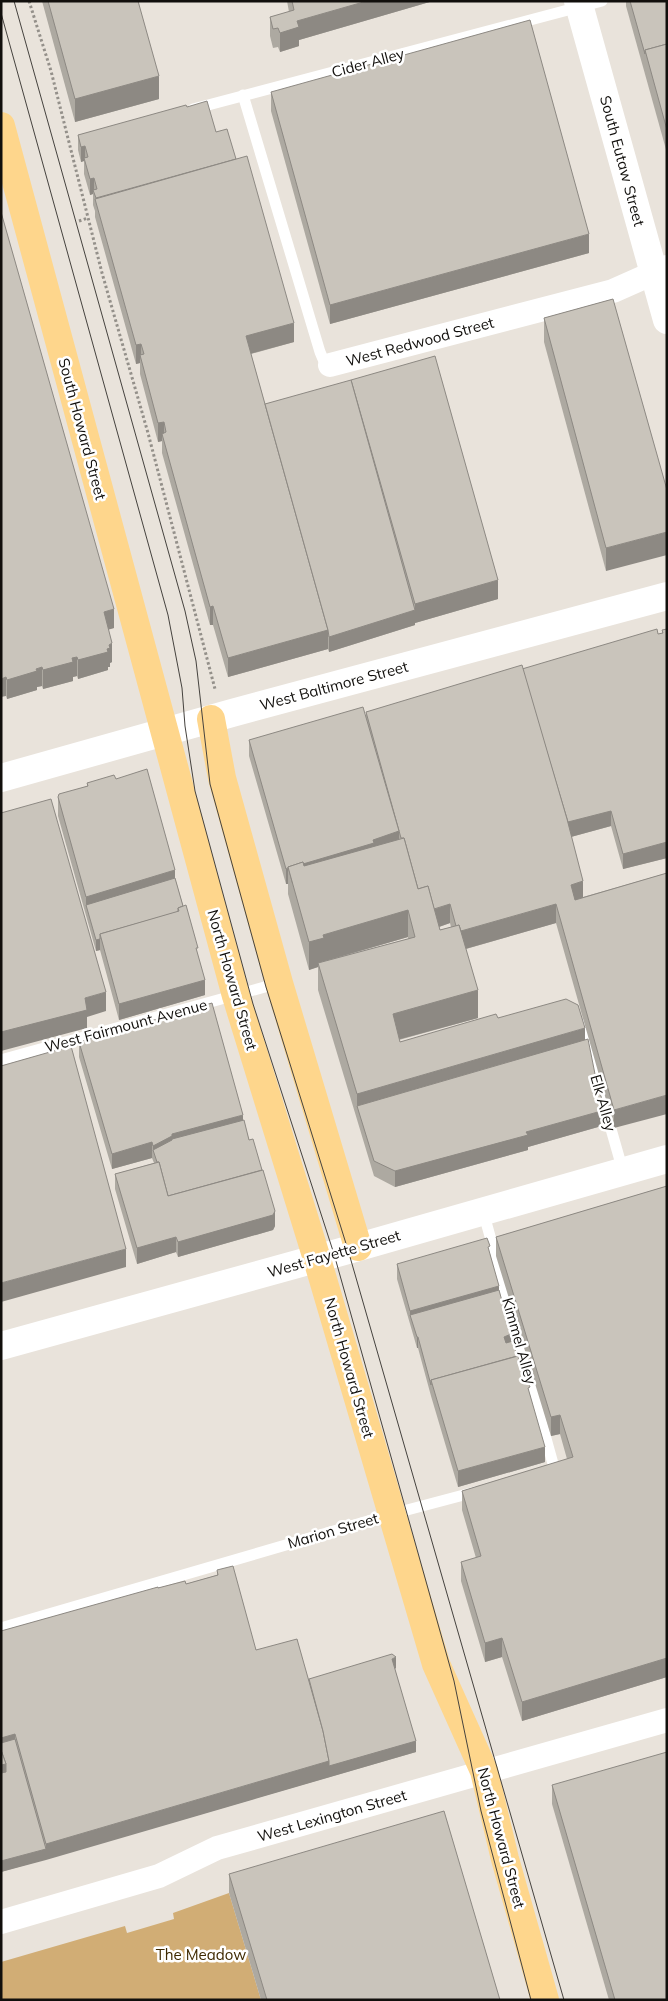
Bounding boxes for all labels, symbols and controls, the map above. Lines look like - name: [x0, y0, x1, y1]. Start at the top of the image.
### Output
- street label: Cider Alley: [329, 44, 406, 81]
- street label: South Eutaw Street: [596, 93, 649, 228]
- street label: West Redwood Street: [344, 313, 496, 370]
- street label: South Howard Street: [54, 356, 111, 502]
- street label: West Baltimore Street: [258, 657, 410, 714]
- street label: North Howard Street: [203, 907, 262, 1052]
- street label: West Fairmount Avenue: [43, 995, 209, 1056]
- street label: Elk Alley: [586, 1072, 621, 1133]
- street label: West Fayette Street: [265, 1225, 402, 1282]
- street label: North Howard Street: [320, 1295, 379, 1440]
- street label: Kimmel Alley: [498, 1295, 541, 1386]
- street label: Marion Street: [285, 1508, 380, 1553]
- street label: North Howard Street: [474, 1765, 529, 1910]
- street label: West Lexington Street: [255, 1785, 409, 1846]
- park label: The Meadow: [156, 1945, 246, 1964]

